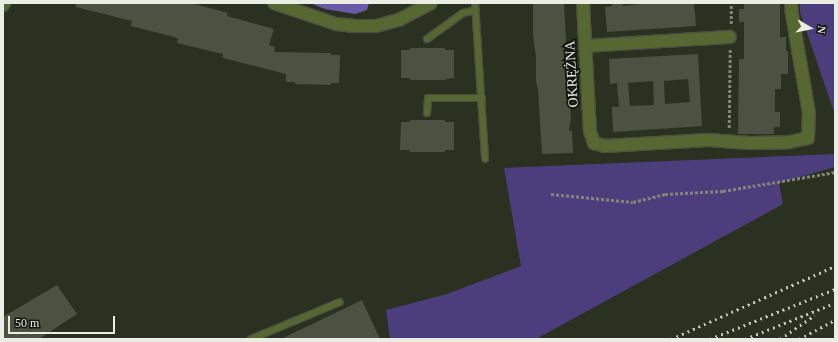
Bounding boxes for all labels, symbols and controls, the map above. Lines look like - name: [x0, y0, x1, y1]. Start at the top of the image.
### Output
- north arrow: [790, 8, 830, 48]
- text: N: [815, 25, 828, 35]
- street label: OKRĘŻNA: [562, 40, 582, 108]
- scale bar: [10, 308, 117, 334]
- text: 50 m: [15, 316, 39, 330]

